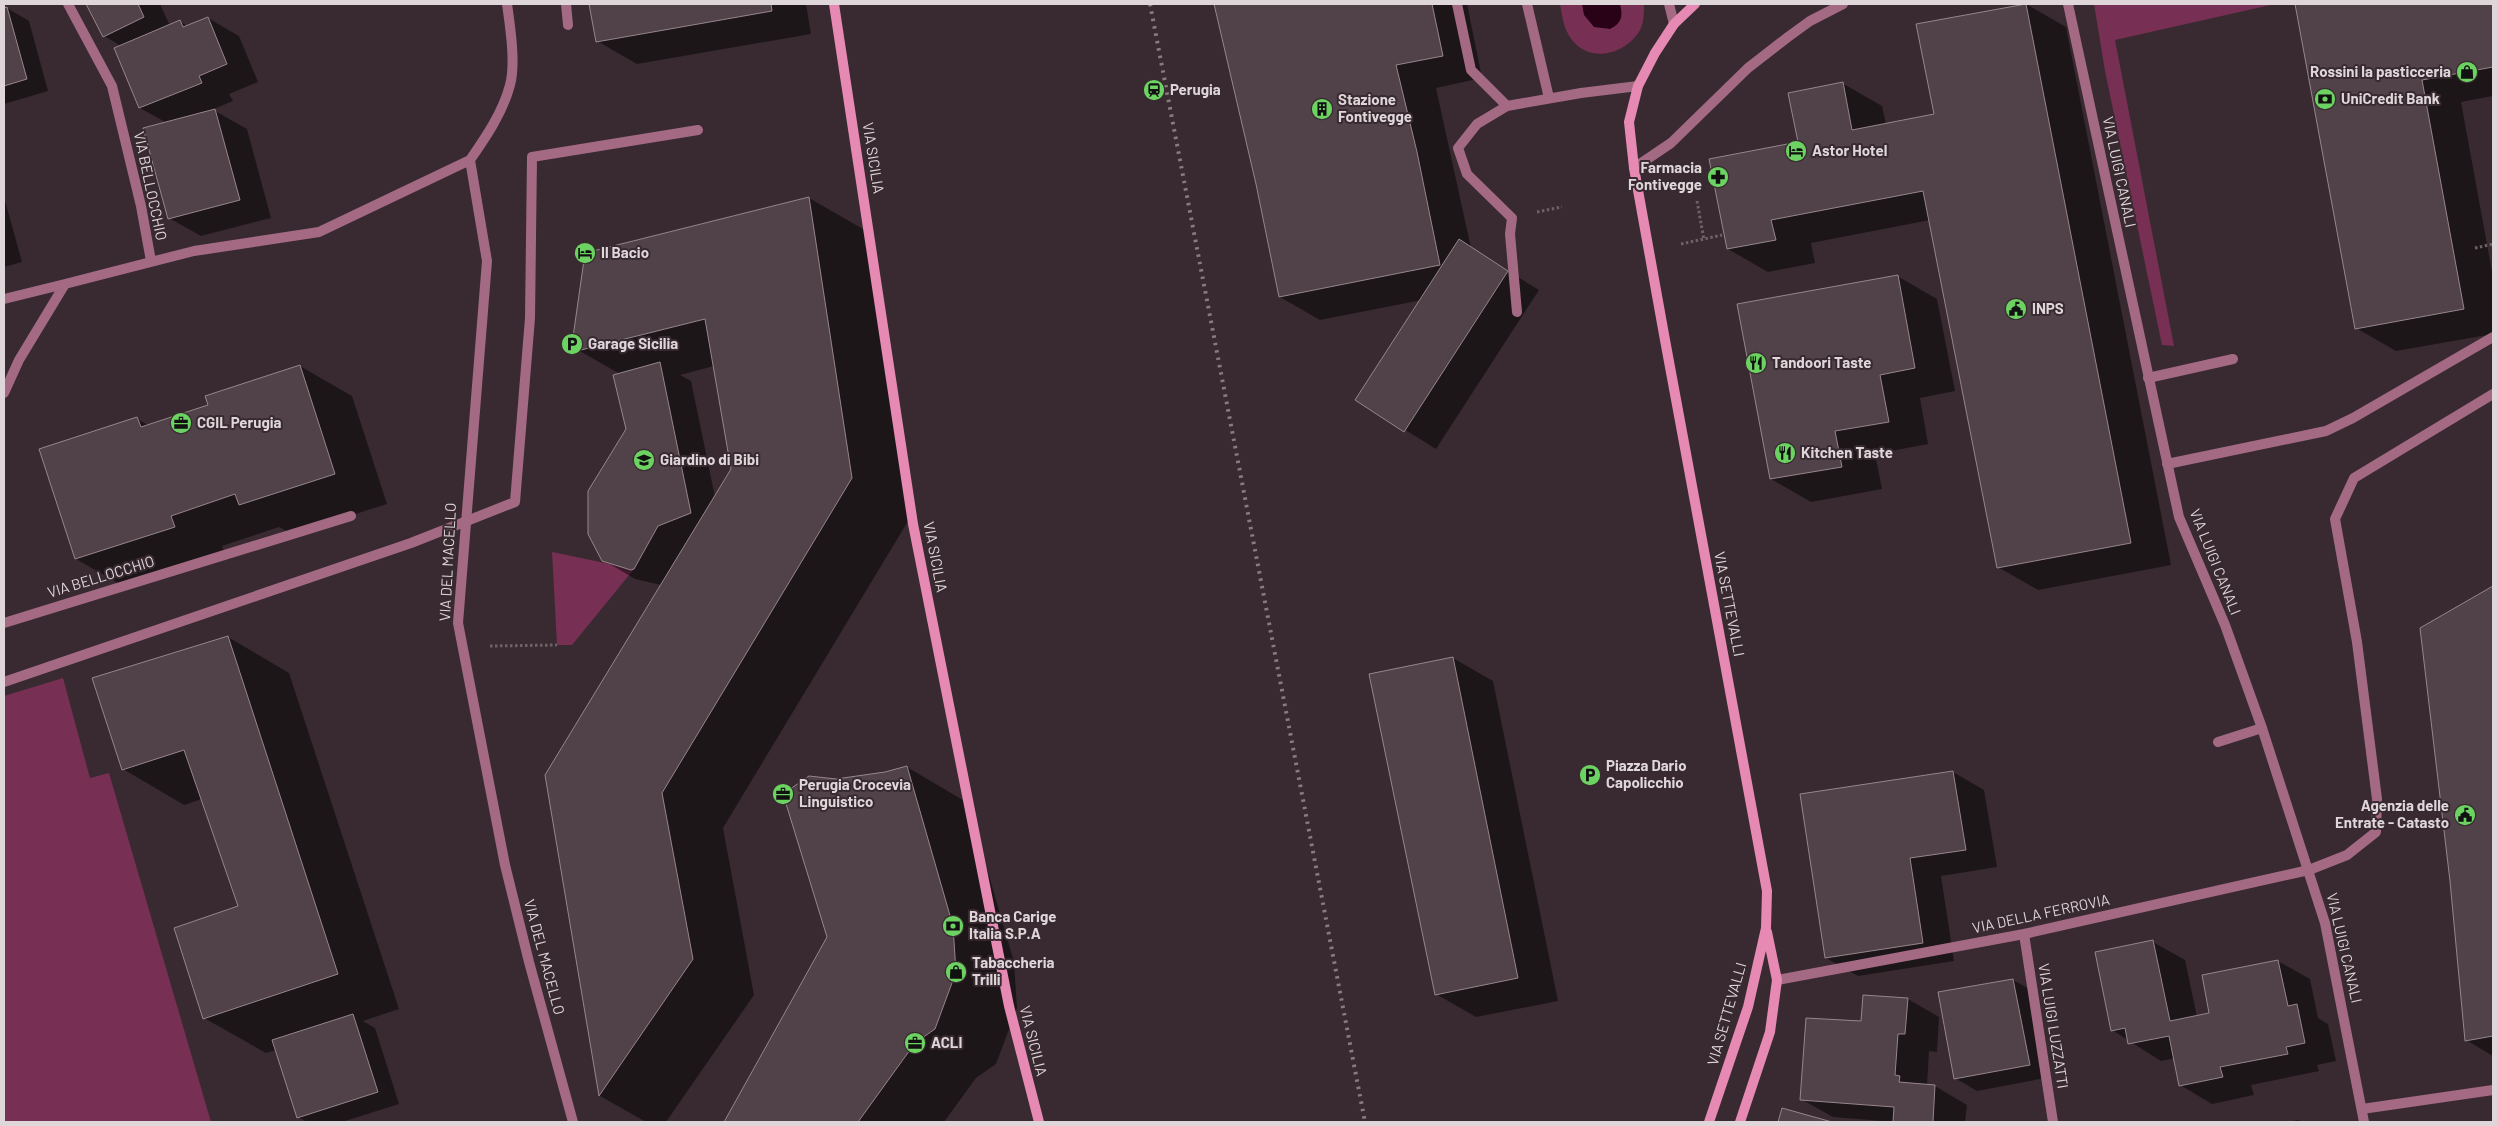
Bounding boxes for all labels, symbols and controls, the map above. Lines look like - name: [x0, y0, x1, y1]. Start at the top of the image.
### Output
- shop icon: Rossini la pasticceria: [2455, 60, 2479, 84]
- place label: Rossini la pasticceria: [2310, 62, 2451, 80]
- station icon: Perugia: [1142, 78, 1166, 102]
- place label: Perugia: [1170, 80, 1221, 98]
- bank icon: UniCredit Bank: [2313, 87, 2337, 111]
- place label: UniCredit Bank: [2341, 89, 2440, 107]
- place label: Stazione Fontivegge: [1338, 90, 1412, 125]
- building icon: Stazione Fontivegge: [1310, 97, 1334, 121]
- street label: VIA LUIGI CANALI: [2099, 115, 2141, 229]
- street label: VIA SICILIA: [859, 121, 889, 195]
- street label: VIA BELLOCCHIO: [131, 130, 171, 242]
- hotel icon: Astor Hotel: [1784, 139, 1808, 163]
- place label: Astor Hotel: [1812, 141, 1887, 159]
- place label: Farmacia Fontivegge: [1628, 158, 1702, 193]
- pharmacy icon: Farmacia Fontivegge: [1706, 165, 1730, 189]
- hotel icon: Il Bacio: [573, 241, 597, 265]
- place label: Il Bacio: [601, 243, 649, 261]
- public building icon: INPS: [2004, 297, 2028, 321]
- place label: INPS: [2032, 299, 2064, 317]
- parking icon: Garage Sicilia: [560, 332, 584, 356]
- place label: Garage Sicilia: [588, 334, 678, 352]
- restaurant icon: Tandoori Taste: [1744, 351, 1768, 375]
- place label: Tandoori Taste: [1772, 353, 1872, 371]
- office icon: CGIL Perugia: [169, 411, 193, 435]
- place label: CGIL Perugia: [197, 413, 282, 431]
- restaurant icon: Kitchen Taste: [1773, 441, 1797, 465]
- place label: Kitchen Taste: [1801, 443, 1893, 461]
- school or university icon: Giardino di Bibi: [632, 448, 656, 472]
- place label: Giardino di Bibi: [660, 450, 759, 468]
- street label: VIA DEL MACELLO: [435, 502, 459, 622]
- street label: VIA LUIGI CANALI: [2186, 506, 2245, 617]
- street label: VIA SICILIA: [920, 520, 952, 594]
- street label: VIA SETTEVALLI: [1711, 550, 1749, 658]
- street label: VIA BELLOCCHIO: [45, 551, 156, 601]
- place label: Piazza Dario Capolicchio: [1606, 756, 1687, 791]
- parking icon: Piazza Dario Capolicchio: [1578, 763, 1602, 787]
- place label: Perugia Crocevia Linguistico: [799, 775, 911, 810]
- office icon: Perugia Crocevia Linguistico: [771, 782, 795, 806]
- place label: Agenzia delle Entrate - Catasto: [2335, 796, 2449, 831]
- public building icon: Agenzia delle Entrate - Catasto: [2453, 803, 2477, 827]
- street label: VIA DELLA FERROVIA: [1970, 890, 2111, 936]
- street label: VIA LUIGI CANALI: [2324, 891, 2366, 1005]
- street label: VIA DEL MACELLO: [521, 897, 569, 1016]
- place label: Banca Carige Italia S.P.A: [969, 907, 1056, 942]
- bank icon: Banca Carige Italia S.P.A: [941, 914, 965, 938]
- place label: Tabaccheria Trilli: [972, 953, 1055, 988]
- shop icon: Tabaccheria Trilli: [944, 960, 968, 984]
- street label: VIA SETTEVALLI: [1703, 960, 1749, 1067]
- street label: VIA LUIGI LUZZATTI: [2035, 962, 2073, 1090]
- street label: VIA SICILIA: [1017, 1004, 1051, 1078]
- office icon: ACLI: [903, 1031, 927, 1055]
- place label: ACLI: [931, 1033, 962, 1051]

